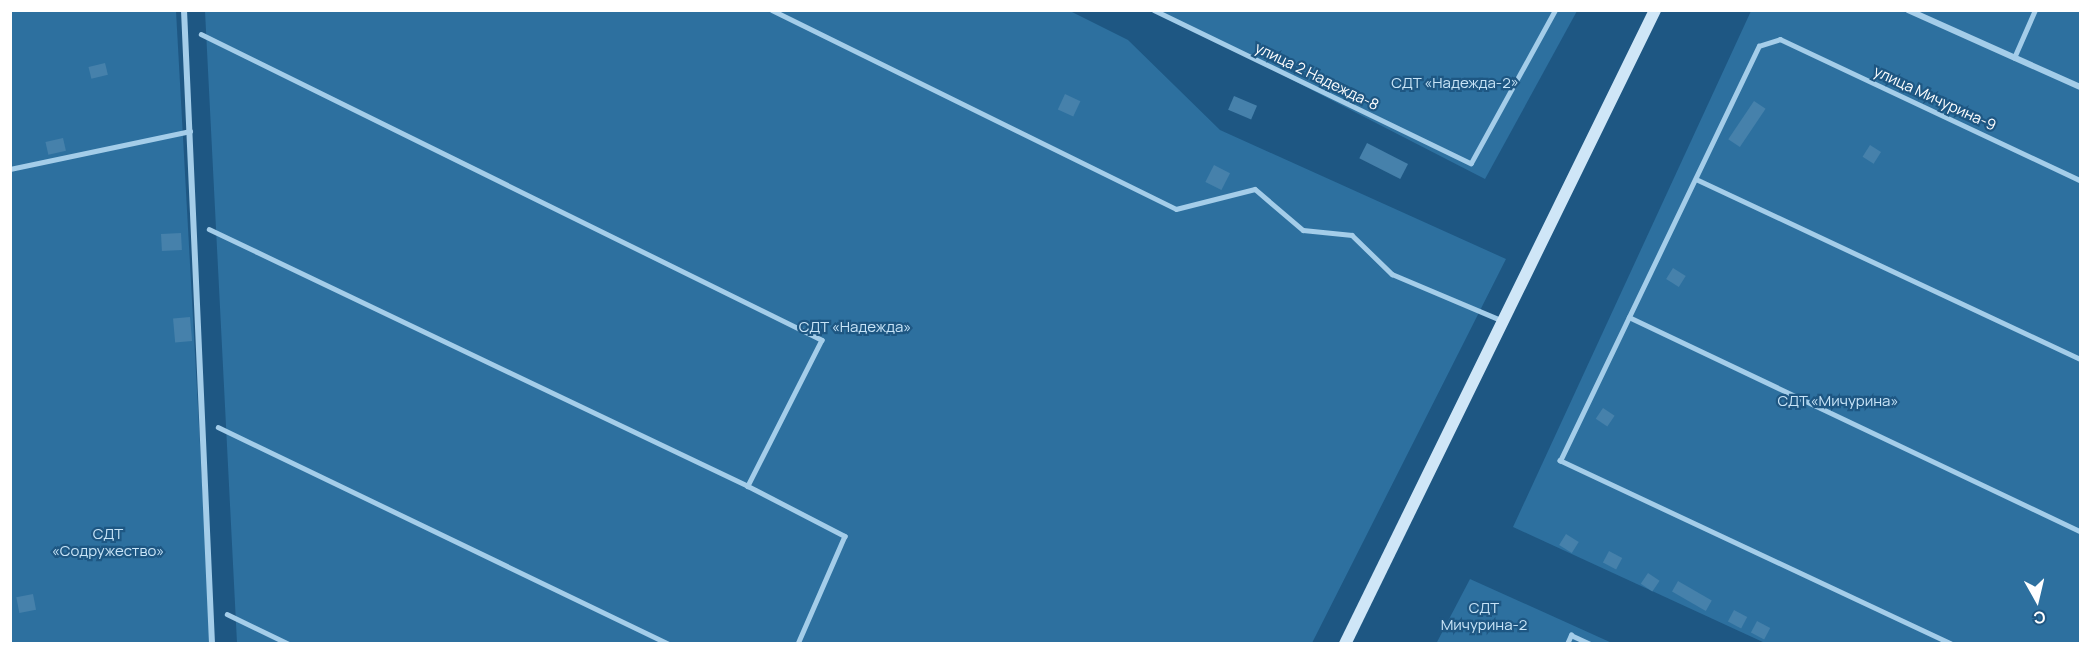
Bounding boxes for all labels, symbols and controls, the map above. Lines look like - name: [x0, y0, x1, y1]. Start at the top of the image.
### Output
- street label: улица 2 Надежда-8: [1252, 38, 1382, 114]
- street label: улица Мичурина-9: [1871, 62, 1999, 134]
- park label: СДТ «Надежда-2»: [1391, 74, 1519, 92]
- park label: СДТ «Надежда»: [798, 318, 912, 336]
- park label: СДТ «Мичурина»: [1777, 392, 1899, 410]
- park label: СДТ «Содружество»: [52, 524, 164, 559]
- north arrow: [2007, 570, 2067, 630]
- park label: СДТ Мичурина-2: [1441, 598, 1527, 633]
- text: С: [2032, 606, 2047, 630]

